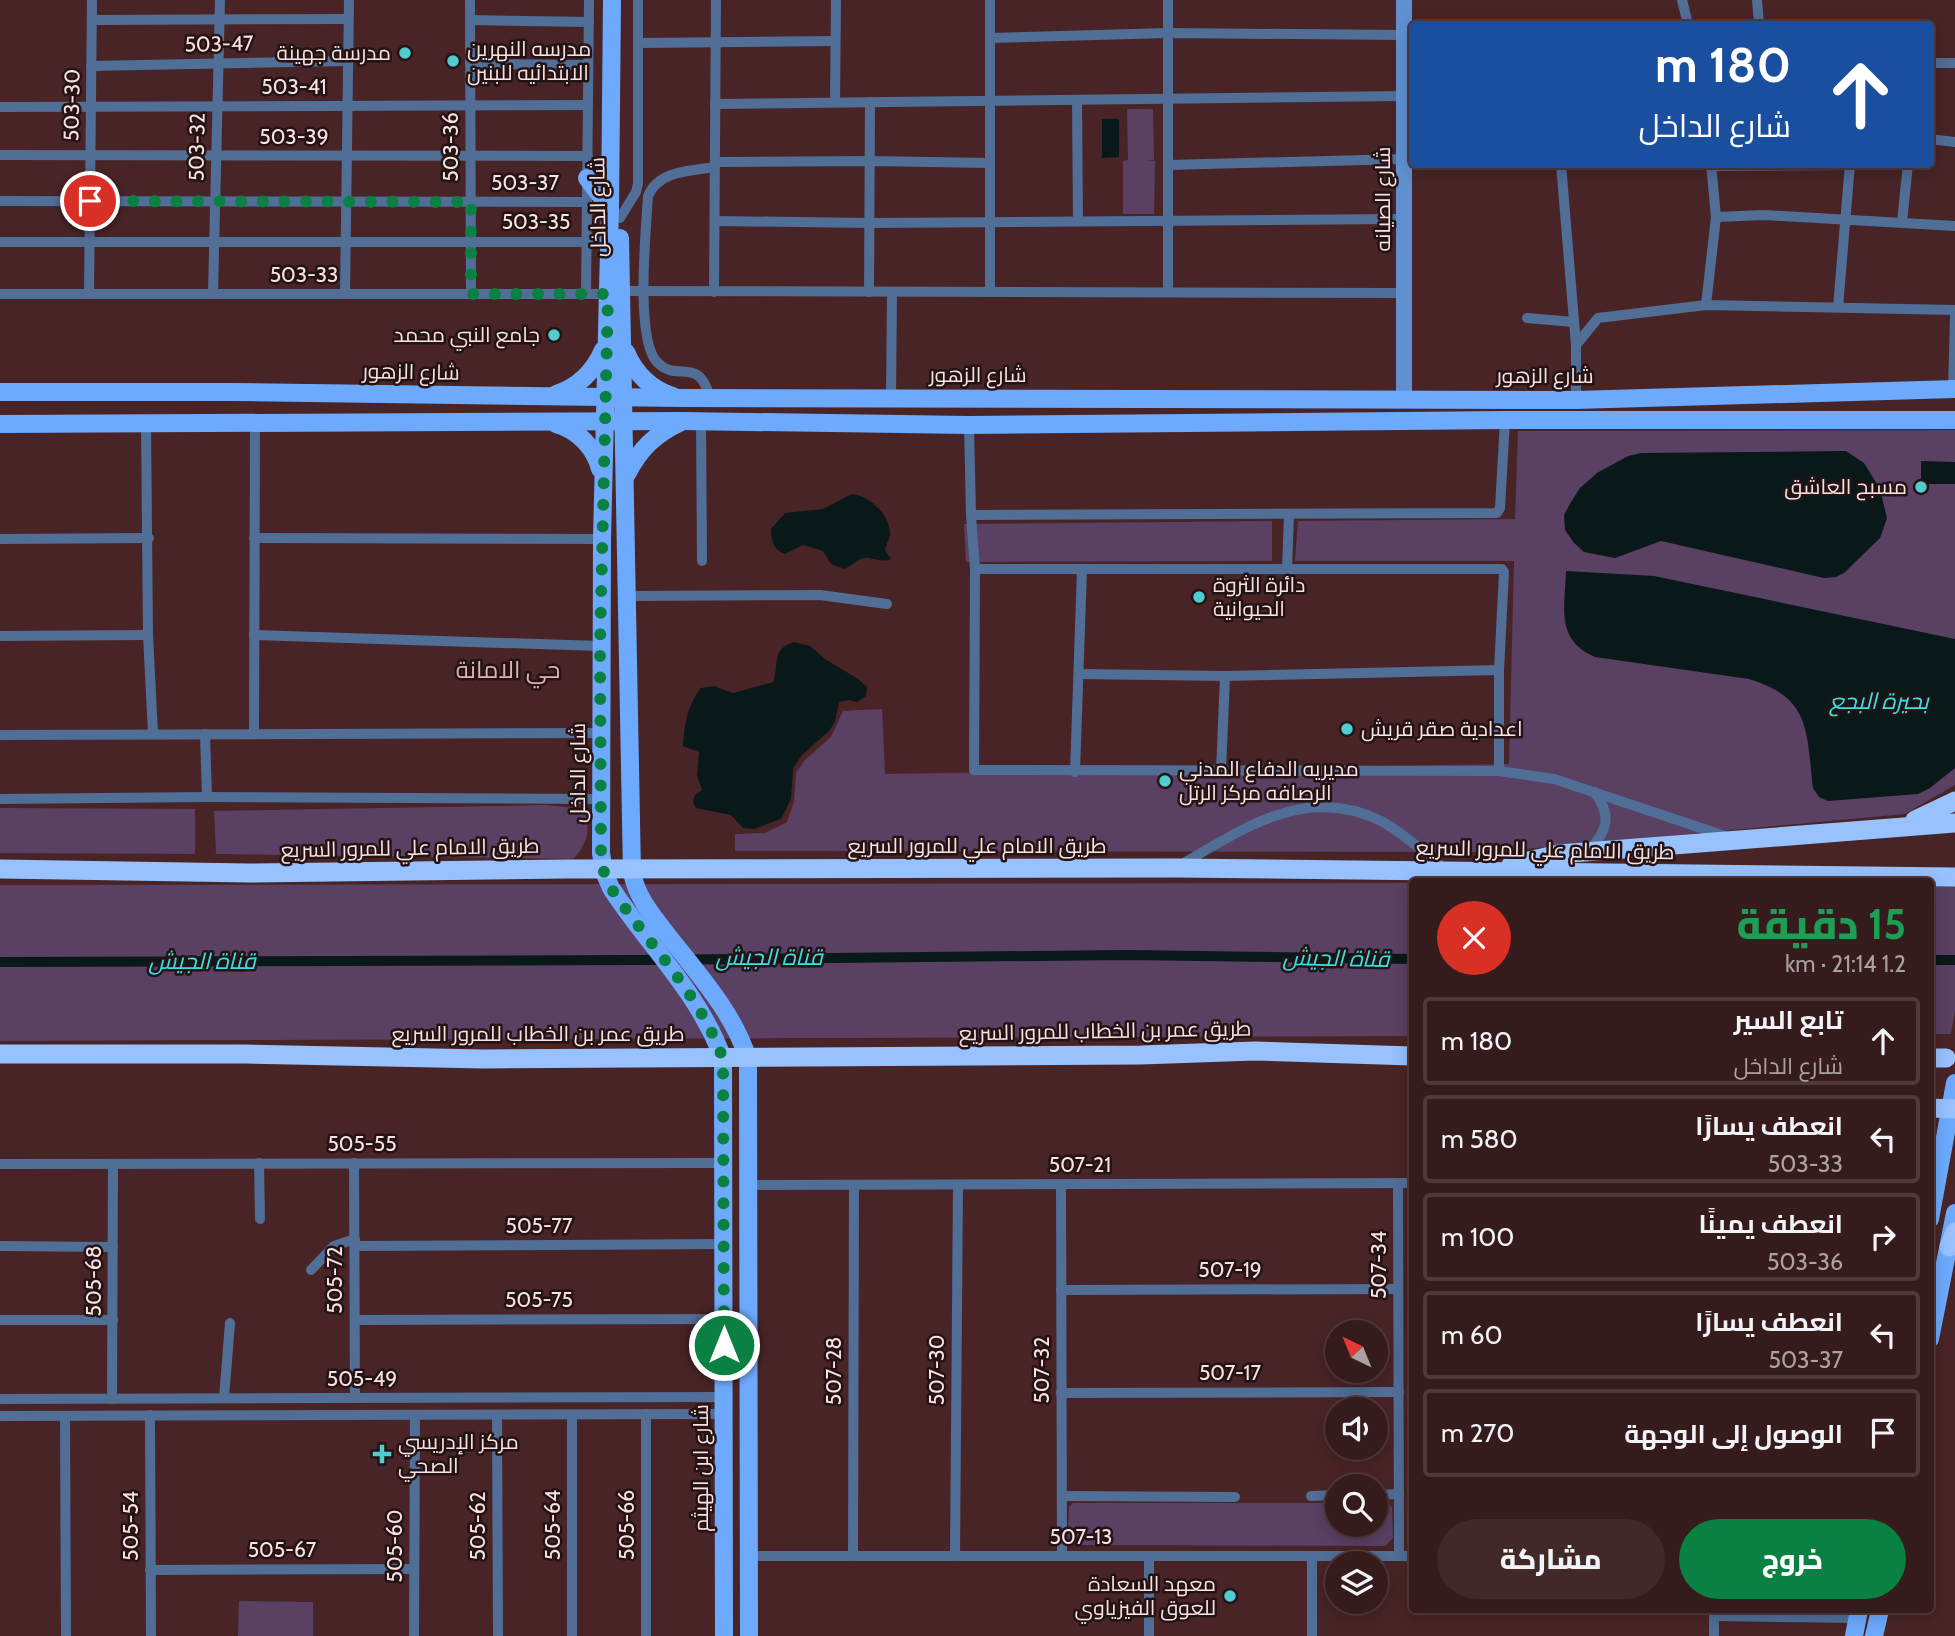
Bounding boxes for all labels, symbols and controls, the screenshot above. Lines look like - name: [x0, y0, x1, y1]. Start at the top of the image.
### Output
- street label: 503-47: [184, 30, 254, 57]
- text: 180 m: [1655, 35, 1791, 94]
- place label: مدرسه النهرين الابتدائيه للبنين: [467, 36, 591, 86]
- place label: مدرسة جهينة: [277, 40, 391, 66]
- marker: مدرسة جهينة: [397, 45, 413, 61]
- icon: ahead: [1815, 49, 1906, 140]
- marker: مدرسه النهرين الابتدائيه للبنين: [445, 53, 461, 69]
- street label: 503-30: [58, 69, 85, 141]
- street label: 503-41: [261, 74, 327, 99]
- text: شارع الداخل: [1639, 106, 1791, 145]
- street label: 503-36: [438, 112, 463, 182]
- street label: 503-32: [183, 113, 210, 181]
- street label: 503-39: [259, 124, 329, 149]
- street label: شارع الصيانه: [1370, 147, 1397, 251]
- street label: شارع الداخل: [584, 157, 613, 257]
- street label: 503-37: [491, 170, 559, 195]
- pin: [60, 171, 120, 231]
- icon: arrive: [71, 182, 109, 220]
- street label: 503-35: [502, 209, 570, 234]
- street label: 503-33: [270, 262, 338, 287]
- place label: جامع النبي محمد: [393, 322, 540, 351]
- marker: جامع النبي محمد: [546, 327, 562, 343]
- street label: شارع الزهور: [361, 358, 460, 387]
- street label: شارع الزهور: [928, 362, 1027, 389]
- street label: شارع الزهور: [1495, 363, 1594, 390]
- place label: مسبح العاشق: [1784, 474, 1907, 501]
- marker: مسبح العاشق: [1913, 479, 1929, 495]
- place label: دائرة الثروة الحيوانية: [1213, 572, 1305, 621]
- marker: دائرة الثروة الحيوانية: [1191, 589, 1207, 605]
- district label: حي الامانة: [456, 655, 560, 689]
- water label: بحيرة البجع: [1828, 687, 1931, 717]
- place label: اعدادية صقر قريش: [1361, 716, 1523, 742]
- marker: اعدادية صقر قريش: [1339, 721, 1355, 737]
- street label: شارع الداخل: [565, 723, 592, 823]
- place label: مديريه الدفاع المدني الرصافه مركز الرتل: [1179, 756, 1359, 806]
- marker: مديريه الدفاع المدني الرصافه مركز الرتل: [1157, 773, 1173, 789]
- street label: طريق الامام علي للمرور السريع: [280, 833, 540, 866]
- street label: طريق الامام علي للمرور السريع: [847, 833, 1107, 862]
- street label: طريق الامام علي للمرور السريع: [1415, 835, 1675, 868]
- text: 15 دقيقة: [1737, 898, 1906, 950]
- button: close: [1437, 901, 1511, 975]
- water label: قناة الجيش: [715, 943, 825, 971]
- water label: قناة الجيش: [1282, 943, 1392, 973]
- water label: قناة الجيش: [148, 947, 258, 975]
- text: 1.2 km · 21:14: [1785, 950, 1906, 978]
- text: تابع السير: [1734, 1004, 1843, 1036]
- street label: طريق عمر بن الخطاب للمرور السريع: [958, 1015, 1252, 1048]
- street label: طريق عمر بن الخطاب للمرور السريع: [391, 1021, 685, 1048]
- icon: ahead: [1864, 1022, 1902, 1060]
- text: 180 m: [1441, 1025, 1512, 1057]
- text: شارع الداخل: [1733, 1052, 1843, 1080]
- text: انعطف يسارًا: [1695, 1110, 1843, 1142]
- icon: left: [1864, 1120, 1902, 1158]
- text: 580 m: [1441, 1123, 1518, 1155]
- street label: 505-55: [327, 1131, 397, 1156]
- text: 503-33: [1768, 1150, 1843, 1178]
- street label: 507-21: [1049, 1152, 1111, 1177]
- text: انعطف يمينًا: [1699, 1208, 1843, 1240]
- street label: 505-77: [506, 1213, 573, 1238]
- icon: right: [1864, 1218, 1902, 1256]
- text: 100 m: [1441, 1221, 1514, 1253]
- street label: 507-34: [1366, 1231, 1391, 1299]
- street label: 505-68: [81, 1246, 106, 1316]
- street label: 505-72: [322, 1246, 347, 1314]
- text: 503-36: [1767, 1248, 1843, 1276]
- street label: 507-19: [1198, 1257, 1262, 1282]
- street label: 505-75: [505, 1287, 573, 1312]
- text: انعطف يسارًا: [1695, 1306, 1843, 1338]
- position arrow: [687, 1308, 761, 1382]
- icon: left: [1864, 1316, 1902, 1354]
- text: 60 m: [1441, 1319, 1503, 1351]
- north arrow: [1325, 1320, 1388, 1382]
- map controls: [1325, 1320, 1388, 1614]
- street label: 507-30: [924, 1335, 949, 1405]
- street label: 507-28: [821, 1337, 846, 1405]
- street label: 507-32: [1029, 1337, 1054, 1404]
- text: 503-37: [1769, 1346, 1843, 1374]
- street label: 507-17: [1199, 1360, 1261, 1385]
- street label: 505-49: [327, 1366, 397, 1391]
- button: sound: [1325, 1397, 1388, 1460]
- street label: شارع ابن الهيثم: [688, 1404, 715, 1532]
- icon: arrive: [1864, 1414, 1902, 1452]
- text: 270 m: [1441, 1417, 1514, 1449]
- text: الوصول إلى الوجهة: [1624, 1418, 1843, 1450]
- place label: مركز الإدريسي الصحي: [398, 1429, 519, 1482]
- marker: مركز الإدريسي الصحي: [372, 1444, 392, 1464]
- button: search: [1325, 1474, 1388, 1537]
- street label: 505-64: [540, 1490, 565, 1560]
- street label: 505-66: [614, 1490, 639, 1560]
- street label: 505-54: [118, 1491, 143, 1561]
- street label: 505-62: [465, 1491, 490, 1561]
- street label: 505-60: [382, 1510, 407, 1582]
- button: مشاركة: [1437, 1519, 1665, 1599]
- button: خروج: [1679, 1519, 1906, 1599]
- street label: 507-13: [1050, 1524, 1112, 1549]
- street label: 505-67: [248, 1537, 317, 1562]
- button: layers: [1325, 1551, 1388, 1614]
- place label: معهد السعادة للعوق الفيزياوي: [1074, 1571, 1216, 1624]
- marker: معهد السعادة للعوق الفيزياوي: [1222, 1588, 1238, 1604]

